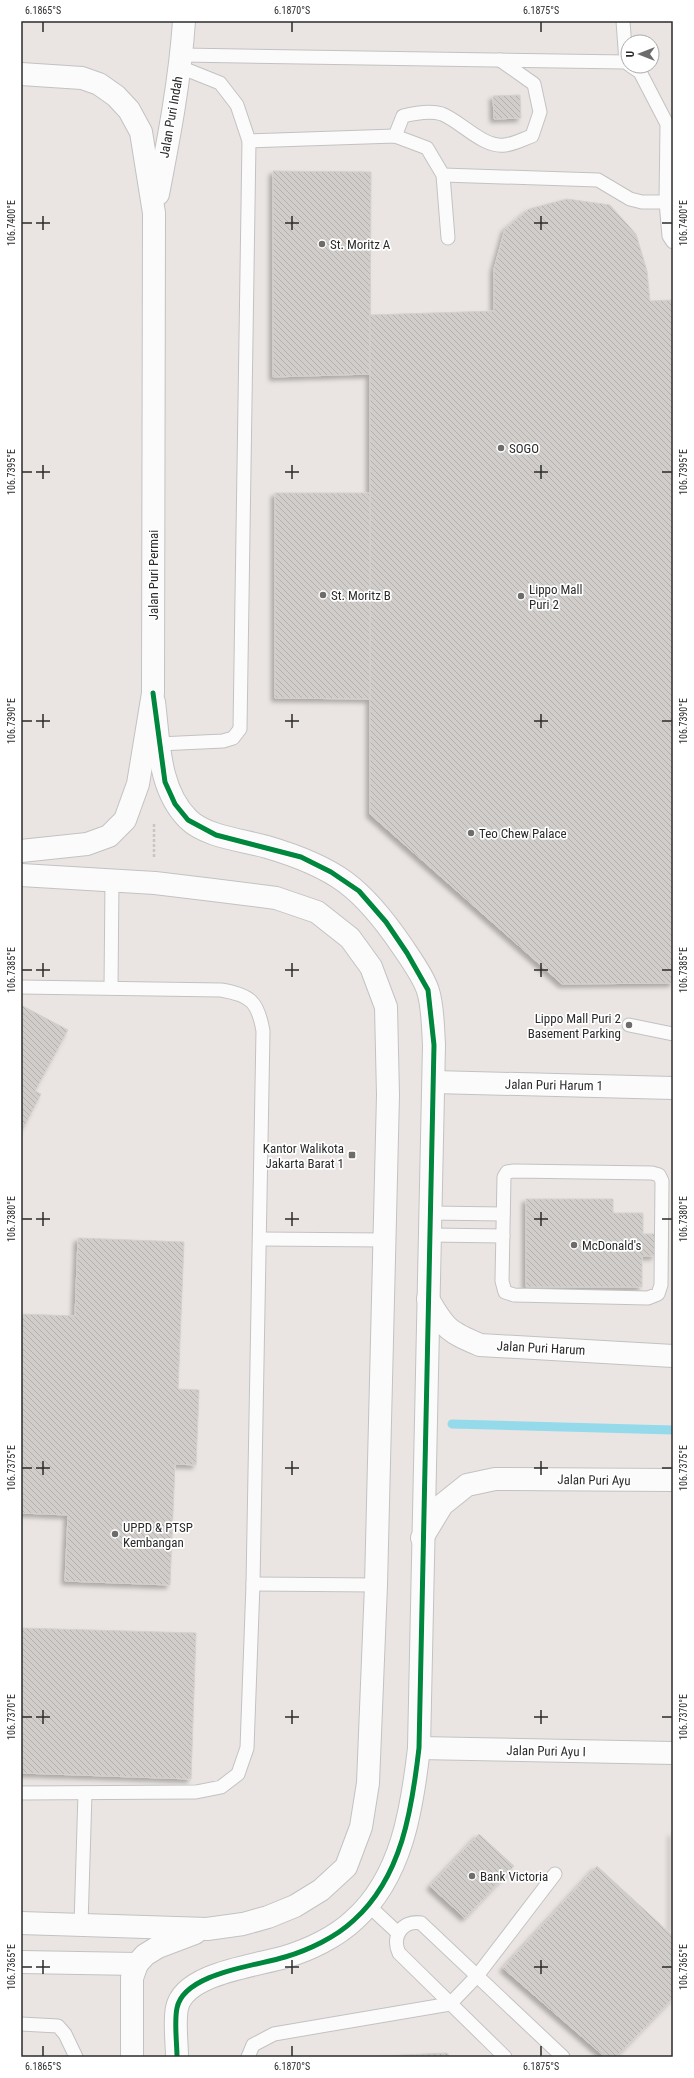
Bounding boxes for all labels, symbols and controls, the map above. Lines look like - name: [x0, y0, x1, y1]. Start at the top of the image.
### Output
- text: 6.1865°S: [25, 5, 61, 16]
- text: 6.1870°S: [274, 5, 310, 16]
- text: 6.1875°S: [523, 5, 559, 16]
- north arrow: [620, 34, 660, 74]
- text: U: [624, 51, 637, 57]
- street label: Jalan Puri Indah: [156, 75, 186, 159]
- text: 106.7400°E: [6, 200, 17, 246]
- text: 106.7400°E: [678, 200, 689, 246]
- place label: St. Moritz A: [330, 237, 391, 252]
- marker: St. Moritz A: [317, 239, 327, 249]
- place label: SOGO: [509, 441, 539, 456]
- marker: SOGO: [496, 443, 506, 453]
- text: 106.7395°E: [6, 449, 17, 495]
- text: 106.7395°E: [678, 449, 689, 495]
- street label: Jalan Puri Permai: [146, 530, 161, 620]
- place label: Lippo Mall Puri 2: [529, 582, 583, 612]
- place label: St. Moritz B: [331, 588, 391, 603]
- marker: St. Moritz B: [318, 590, 328, 600]
- marker: Lippo Mall Puri 2: [516, 591, 526, 601]
- text: 106.7390°E: [6, 698, 17, 744]
- text: 106.7390°E: [678, 698, 689, 744]
- place label: Teo Chew Palace: [479, 826, 567, 841]
- marker: Teo Chew Palace: [466, 828, 476, 838]
- text: 106.7385°E: [6, 947, 17, 993]
- text: 106.7385°E: [678, 947, 689, 993]
- place label: Lippo Mall Puri 2 Basement Parking: [528, 1011, 621, 1041]
- marker: Lippo Mall Puri 2 Basement Parking: [624, 1020, 634, 1030]
- street label: Jalan Puri Harum 1: [505, 1077, 603, 1093]
- place label: Kantor Walikota Jakarta Barat 1: [263, 1141, 344, 1171]
- marker: Kantor Walikota Jakarta Barat 1: [347, 1150, 357, 1160]
- text: 106.7380°E: [6, 1196, 17, 1242]
- text: 106.7380°E: [678, 1196, 689, 1242]
- place label: McDonald's: [582, 1238, 641, 1253]
- marker: McDonald's: [569, 1240, 579, 1250]
- street label: Jalan Puri Harum: [496, 1338, 586, 1358]
- text: 106.7375°E: [6, 1445, 17, 1491]
- text: 106.7375°E: [678, 1445, 689, 1491]
- street label: Jalan Puri Ayu: [557, 1472, 631, 1488]
- place label: UPPD & PTSP Kembangan: [123, 1520, 193, 1550]
- marker: UPPD & PTSP Kembangan: [110, 1529, 120, 1539]
- text: 106.7370°E: [6, 1694, 17, 1740]
- text: 106.7370°E: [678, 1694, 689, 1740]
- street label: Jalan Puri Ayu I: [506, 1743, 586, 1759]
- place label: Bank Victoria: [480, 1869, 548, 1884]
- marker: Bank Victoria: [467, 1871, 477, 1881]
- text: 106.7365°E: [6, 1944, 17, 1990]
- text: 106.7365°E: [678, 1944, 689, 1990]
- text: 6.1865°S: [25, 2061, 61, 2072]
- text: 6.1870°S: [274, 2061, 310, 2072]
- text: 6.1875°S: [523, 2061, 559, 2072]

